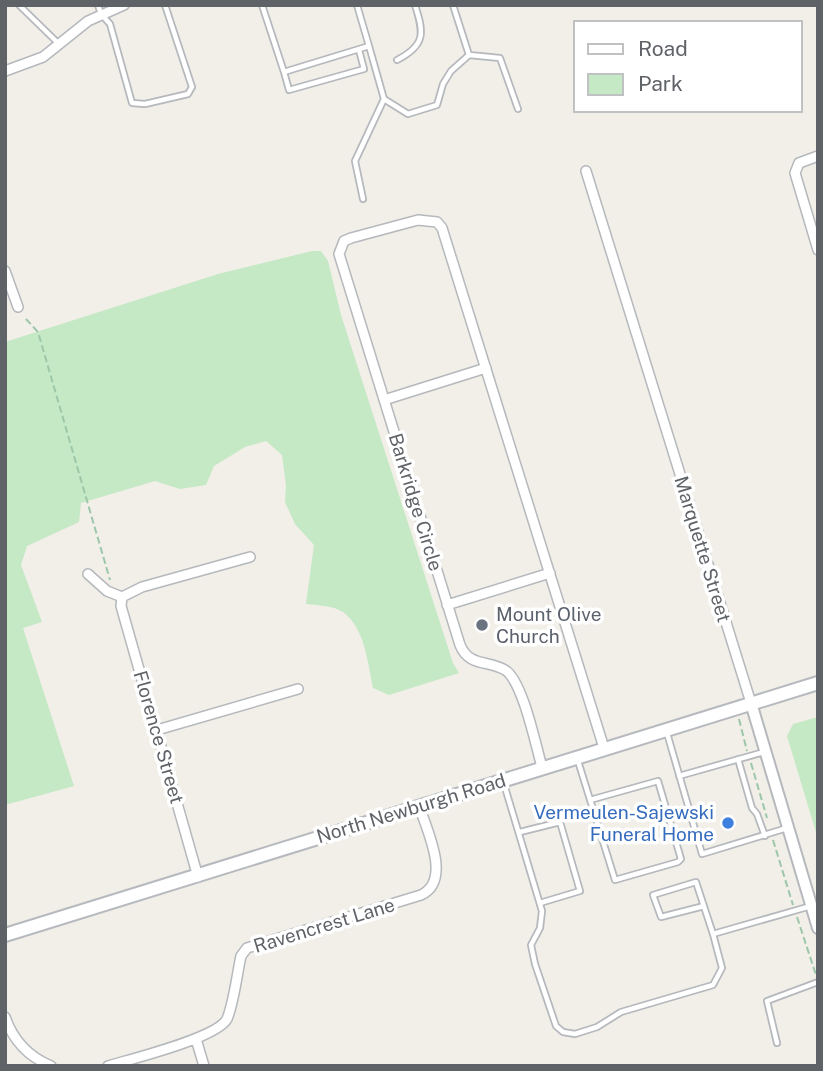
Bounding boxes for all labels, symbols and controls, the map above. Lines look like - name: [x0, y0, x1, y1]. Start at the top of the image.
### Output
- legend: [574, 21, 802, 112]
- text: Road: [638, 36, 688, 61]
- text: Park: [638, 71, 683, 96]
- street label: Barkridge Circle: [385, 430, 447, 574]
- street label: Marquette Street: [670, 473, 736, 625]
- place label: Mount Olive Church: [496, 603, 601, 647]
- marker: Mount Olive Church: [474, 617, 490, 633]
- street label: Florence Street: [129, 668, 189, 806]
- street label: North Newburgh Road: [314, 769, 508, 847]
- place label: Vermeulen-Sajewski Funeral Home: [533, 801, 714, 845]
- marker: Vermeulen-Sajewski Funeral Home: [720, 815, 736, 831]
- street label: Ravencrest Lane: [251, 893, 397, 957]

